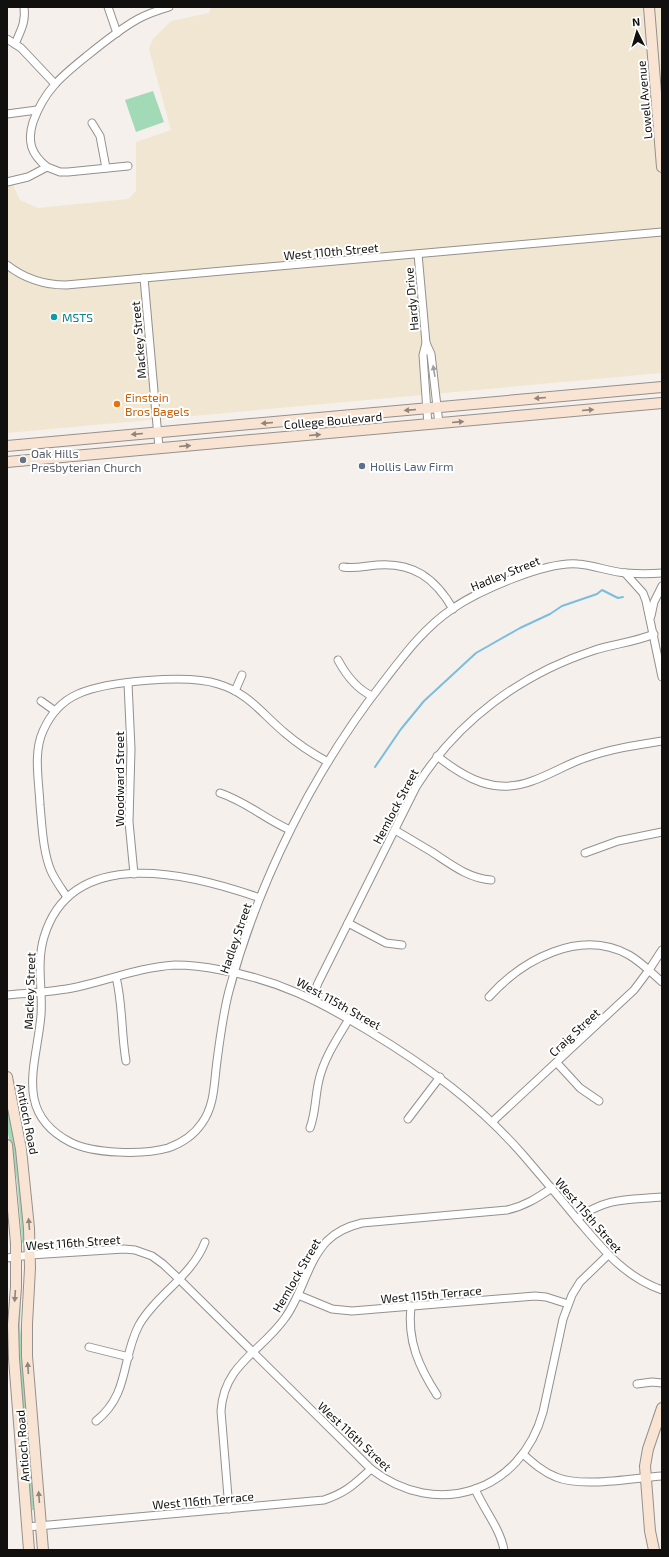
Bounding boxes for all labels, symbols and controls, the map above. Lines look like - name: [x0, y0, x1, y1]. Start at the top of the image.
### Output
- north arrow: [617, 12, 657, 52]
- text: N: [632, 15, 641, 28]
- street label: Lowell Avenue: [634, 60, 654, 140]
- street label: West 110th Street: [283, 240, 380, 262]
- street label: Hardy Drive: [401, 267, 421, 331]
- street label: Mackey Street: [128, 300, 148, 379]
- place label: MSTS: [62, 310, 93, 324]
- marker: MSTS: [49, 312, 59, 322]
- one-way arrow: [431, 365, 437, 377]
- place label: Einstein Bros Bagels: [125, 390, 189, 418]
- one-way arrow: [533, 395, 546, 401]
- marker: Einstein Bros Bagels: [112, 399, 122, 409]
- one-way arrow: [404, 407, 416, 413]
- one-way arrow: [582, 407, 594, 413]
- street label: College Boulevard: [283, 409, 383, 431]
- one-way arrow: [261, 419, 273, 426]
- one-way arrow: [452, 419, 464, 426]
- one-way arrow: [131, 431, 143, 438]
- one-way arrow: [309, 431, 321, 438]
- one-way arrow: [179, 442, 191, 449]
- place label: Oak Hills Presbyterian Church: [31, 446, 142, 474]
- marker: Oak Hills Presbyterian Church: [18, 455, 28, 465]
- place label: Hollis Law Firm: [370, 459, 454, 473]
- marker: Hollis Law Firm: [357, 461, 367, 471]
- street label: Hadley Street: [468, 553, 542, 593]
- street label: Woodward Street: [112, 731, 126, 827]
- street label: Hemlock Street: [369, 766, 421, 846]
- street label: Hadley Street: [216, 901, 254, 975]
- street label: Mackey Street: [21, 952, 37, 1030]
- street label: West 115th Street: [294, 974, 384, 1032]
- street label: Craig Street: [546, 1005, 602, 1059]
- street label: Antioch Road: [14, 1082, 42, 1156]
- street label: West 115th Street: [553, 1175, 626, 1256]
- one-way arrow: [25, 1218, 32, 1230]
- street label: West 116th Street: [25, 1232, 121, 1252]
- street label: Hemlock Street: [269, 1235, 323, 1315]
- street label: West 115th Terrace: [380, 1283, 482, 1305]
- one-way arrow: [12, 1290, 19, 1302]
- one-way arrow: [25, 1362, 32, 1374]
- street label: West 116th Street: [316, 1399, 395, 1474]
- street label: Antioch Road: [13, 1410, 31, 1482]
- street label: West 116th Terrace: [152, 1489, 254, 1511]
- one-way arrow: [35, 1491, 42, 1503]

